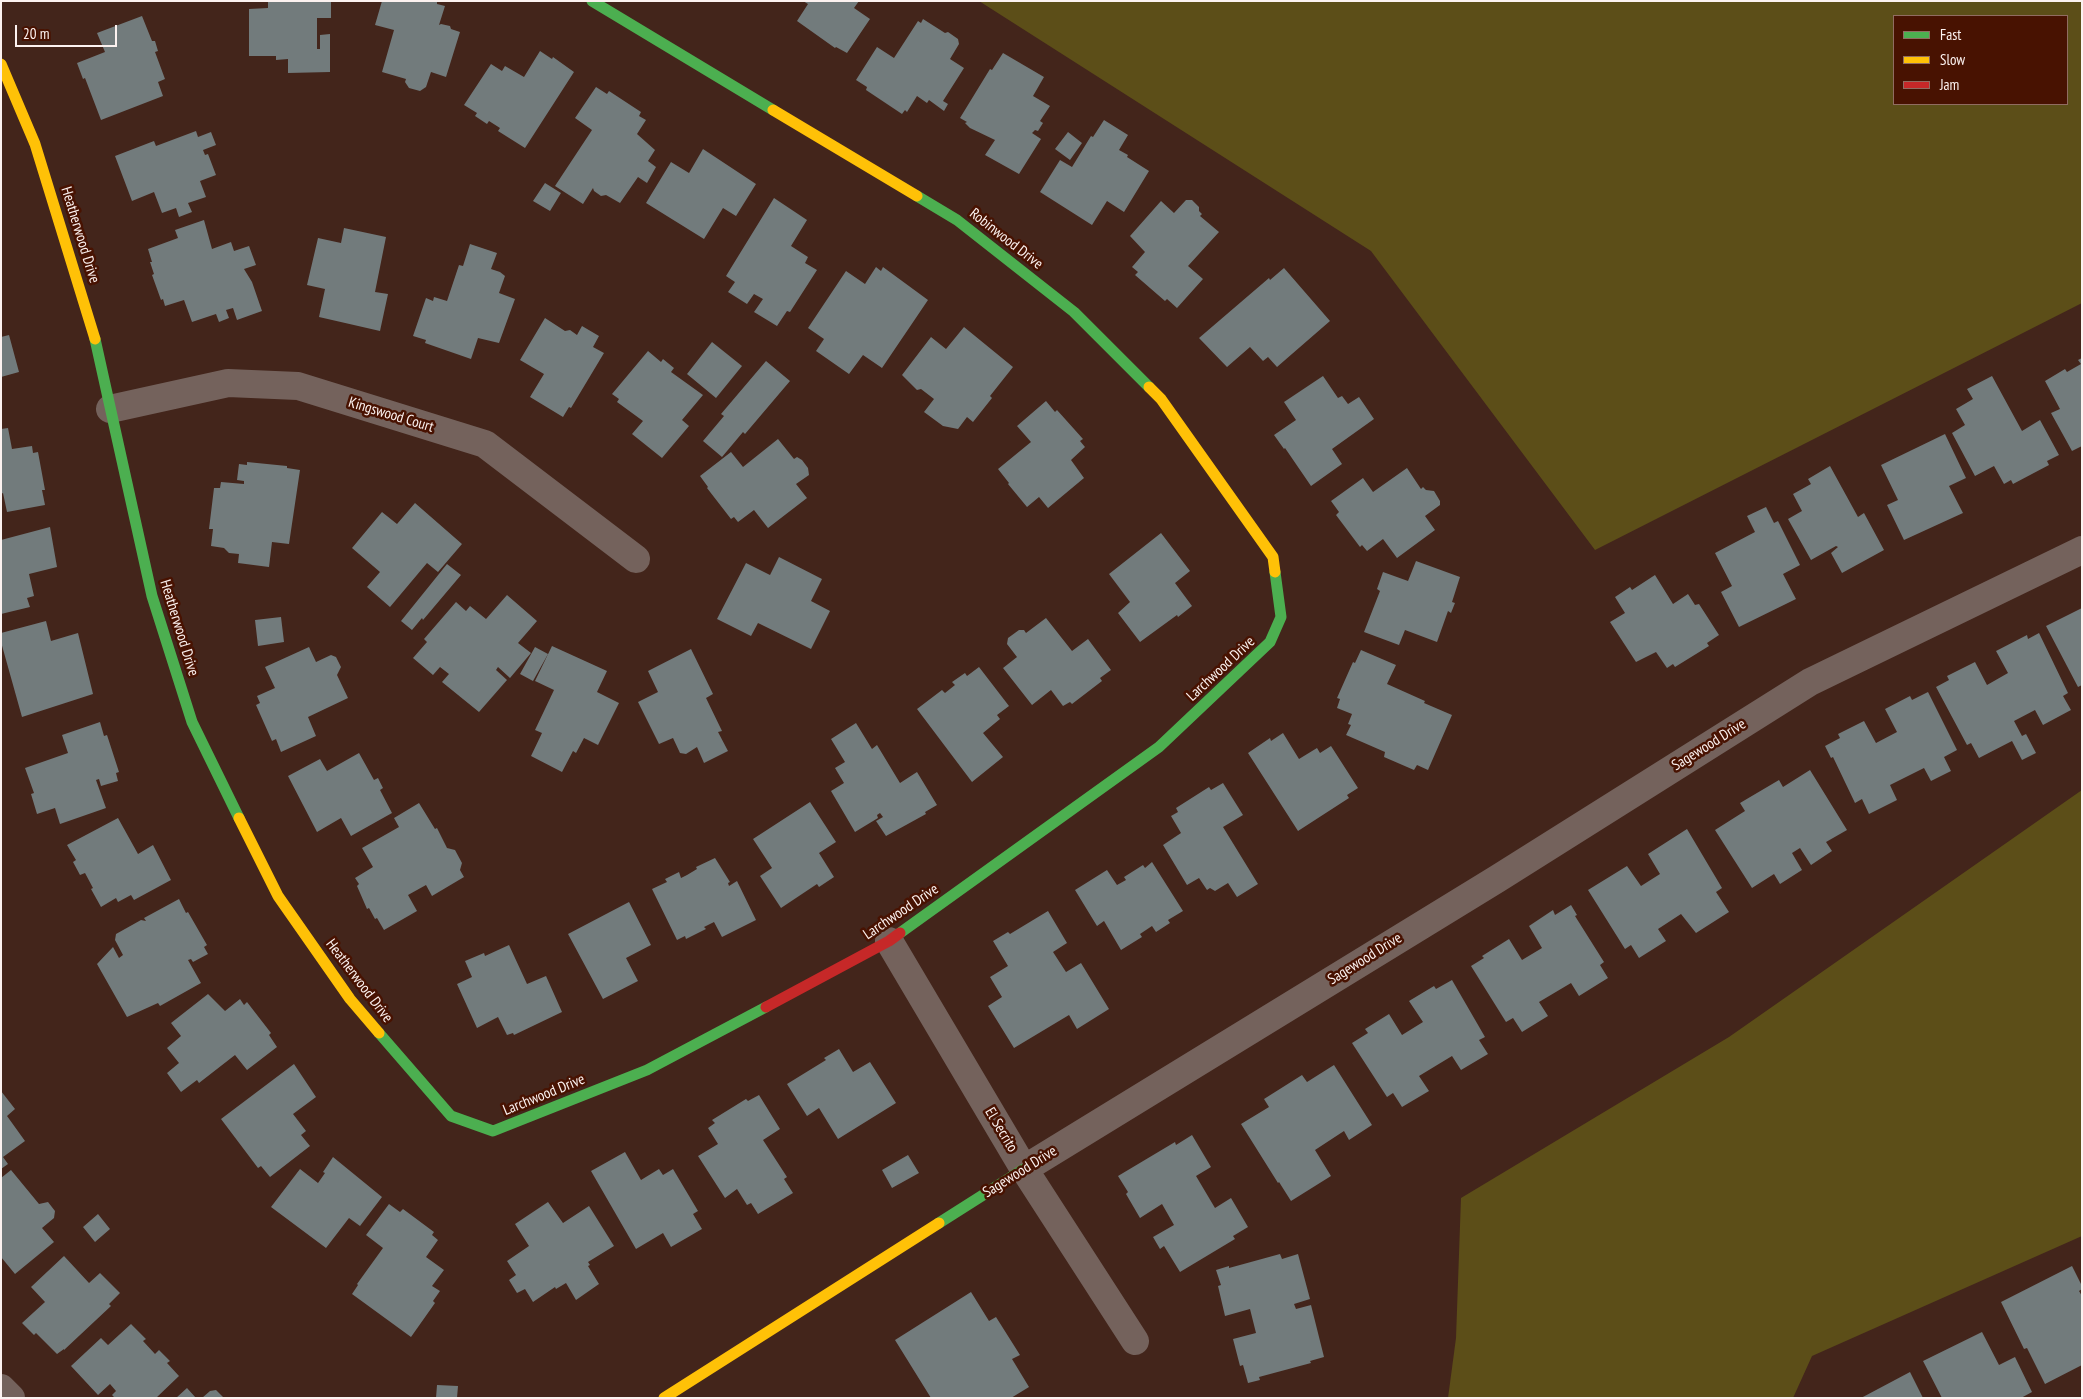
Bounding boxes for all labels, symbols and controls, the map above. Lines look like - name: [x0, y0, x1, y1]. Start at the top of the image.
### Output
- scale bar: [18, 15, 120, 47]
- legend: [1893, 15, 2068, 105]
- text: 20 m: [23, 24, 49, 43]
- text: Fast: [1940, 25, 1961, 44]
- text: Slow: [1940, 50, 1965, 69]
- text: Jam: [1940, 75, 1959, 94]
- street label: Heatherwood Drive: [57, 185, 103, 285]
- street label: Robinwood Drive: [966, 205, 1046, 273]
- street label: Kingswood Court: [346, 394, 436, 436]
- street label: Heatherwood Drive: [156, 578, 202, 678]
- street label: Larchwood Drive: [1183, 633, 1259, 705]
- street label: Sagewood Drive: [1669, 715, 1749, 775]
- street label: Larchwood Drive: [860, 880, 942, 944]
- street label: Sagewood Drive: [1325, 929, 1405, 989]
- street label: Heatherwood Drive: [322, 936, 396, 1026]
- street label: Larchwood Drive: [500, 1070, 588, 1120]
- street label: El Secrito: [981, 1104, 1021, 1156]
- street label: Sagewood Drive: [980, 1142, 1060, 1202]

